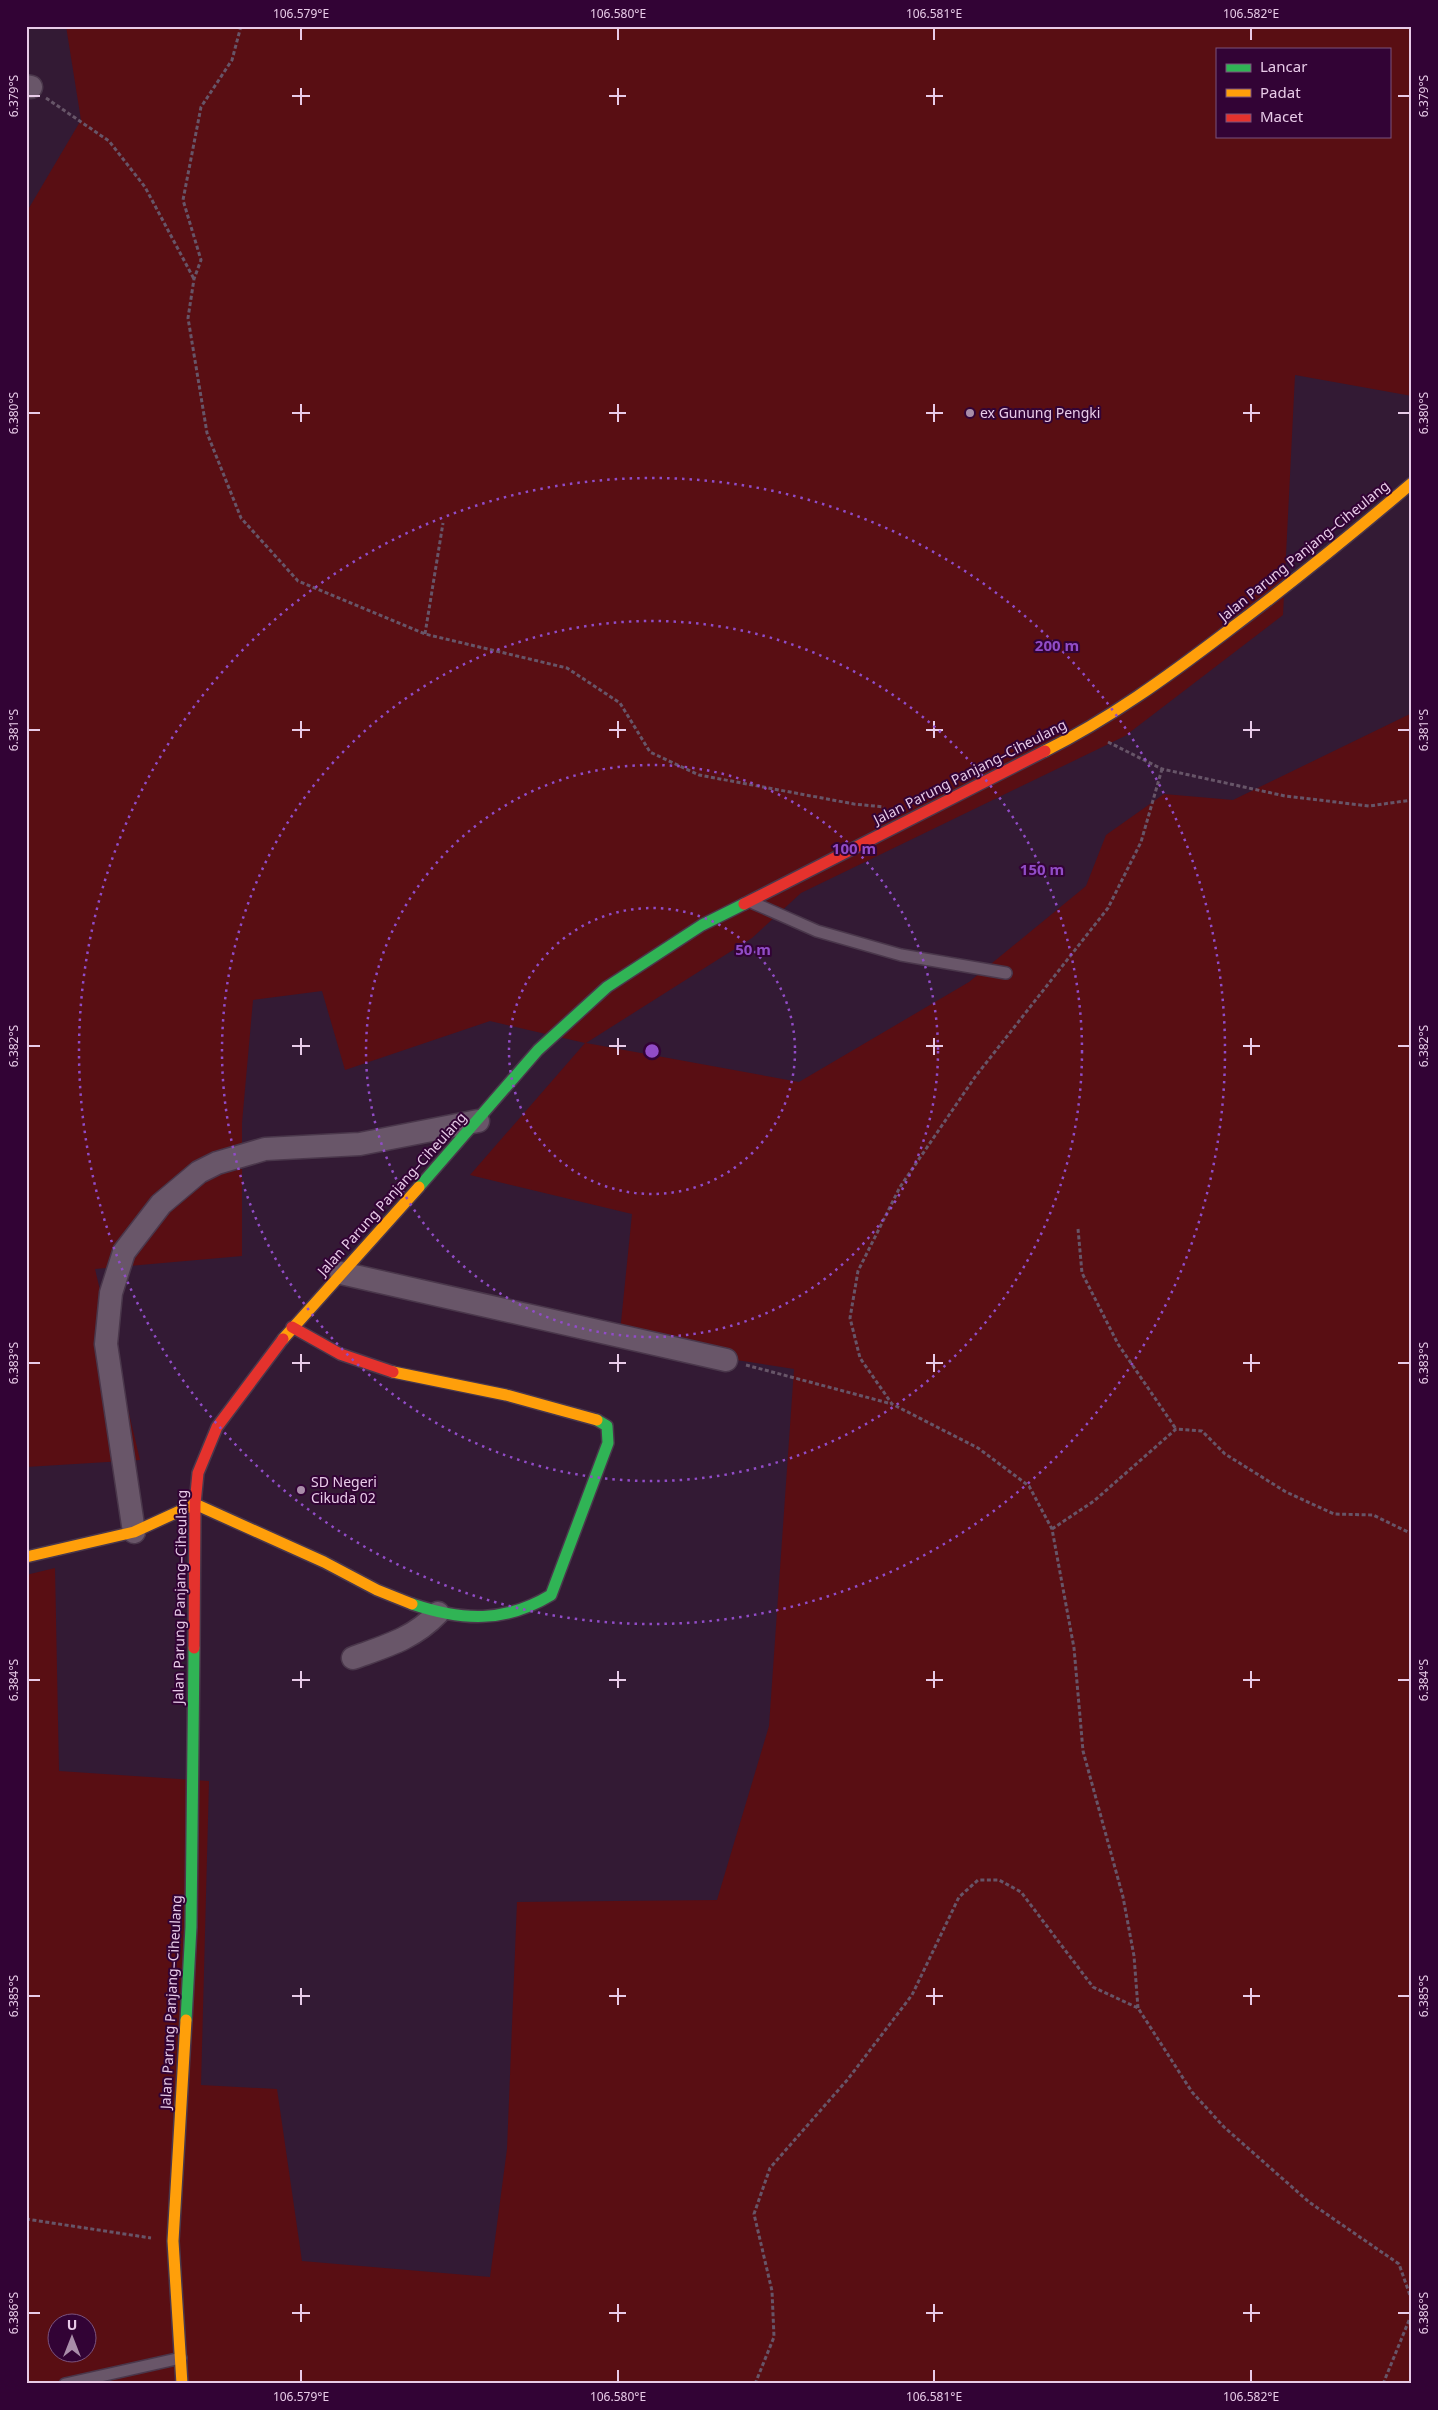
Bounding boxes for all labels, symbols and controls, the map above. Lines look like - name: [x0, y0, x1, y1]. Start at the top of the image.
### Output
- text: 106.579°E: [273, 5, 329, 22]
- text: 106.580°E: [590, 5, 646, 22]
- text: 106.581°E: [906, 5, 962, 22]
- text: 106.582°E: [1223, 5, 1279, 22]
- legend: [1216, 48, 1390, 138]
- text: Lancar: [1260, 56, 1307, 76]
- text: 6.379°S: [5, 74, 22, 117]
- text: 6.379°S: [1415, 74, 1432, 117]
- text: Padat: [1260, 82, 1301, 102]
- text: Macet: [1260, 106, 1304, 126]
- text: 6.380°S: [5, 391, 22, 434]
- text: 6.380°S: [1415, 391, 1432, 434]
- place label: ex Gunung Pengki: [980, 403, 1100, 422]
- marker: ex Gunung Pengki: [964, 407, 976, 419]
- street label: Jalan Parung Panjang–Ciheulang: [1213, 476, 1393, 627]
- text: 200 m: [1035, 635, 1079, 655]
- text: 6.381°S: [5, 708, 22, 751]
- text: 6.381°S: [1415, 708, 1432, 751]
- street label: Jalan Parung Panjang–Ciheulang: [868, 714, 1070, 830]
- text: 100 m: [832, 838, 876, 858]
- text: 150 m: [1020, 859, 1064, 879]
- text: 50 m: [735, 939, 771, 959]
- text: 6.382°S: [5, 1024, 22, 1067]
- text: 6.382°S: [1415, 1024, 1432, 1067]
- centre of rings: [643, 1042, 661, 1060]
- street label: Jalan Parung Panjang–Ciheulang: [312, 1108, 470, 1281]
- text: 6.383°S: [5, 1341, 22, 1384]
- text: 6.383°S: [1415, 1341, 1432, 1384]
- place label: SD Negeri Cikuda 02: [311, 1472, 377, 1507]
- marker: SD Negeri Cikuda 02: [295, 1484, 307, 1496]
- street label: Jalan Parung Panjang–Ciheulang: [168, 1490, 191, 1706]
- text: 6.384°S: [5, 1658, 22, 1701]
- text: 6.384°S: [1415, 1658, 1432, 1701]
- street label: Jalan Parung Panjang–Ciheulang: [155, 1895, 186, 2111]
- text: 6.385°S: [5, 1974, 22, 2017]
- text: 6.385°S: [1415, 1974, 1432, 2017]
- text: 6.386°S: [5, 2291, 22, 2334]
- text: 6.386°S: [1415, 2291, 1432, 2334]
- north arrow: [48, 2312, 98, 2362]
- text: U: [67, 2315, 77, 2334]
- text: 106.579°E: [273, 2388, 329, 2405]
- text: 106.580°E: [590, 2388, 646, 2405]
- text: 106.581°E: [906, 2388, 962, 2405]
- text: 106.582°E: [1223, 2388, 1279, 2405]

